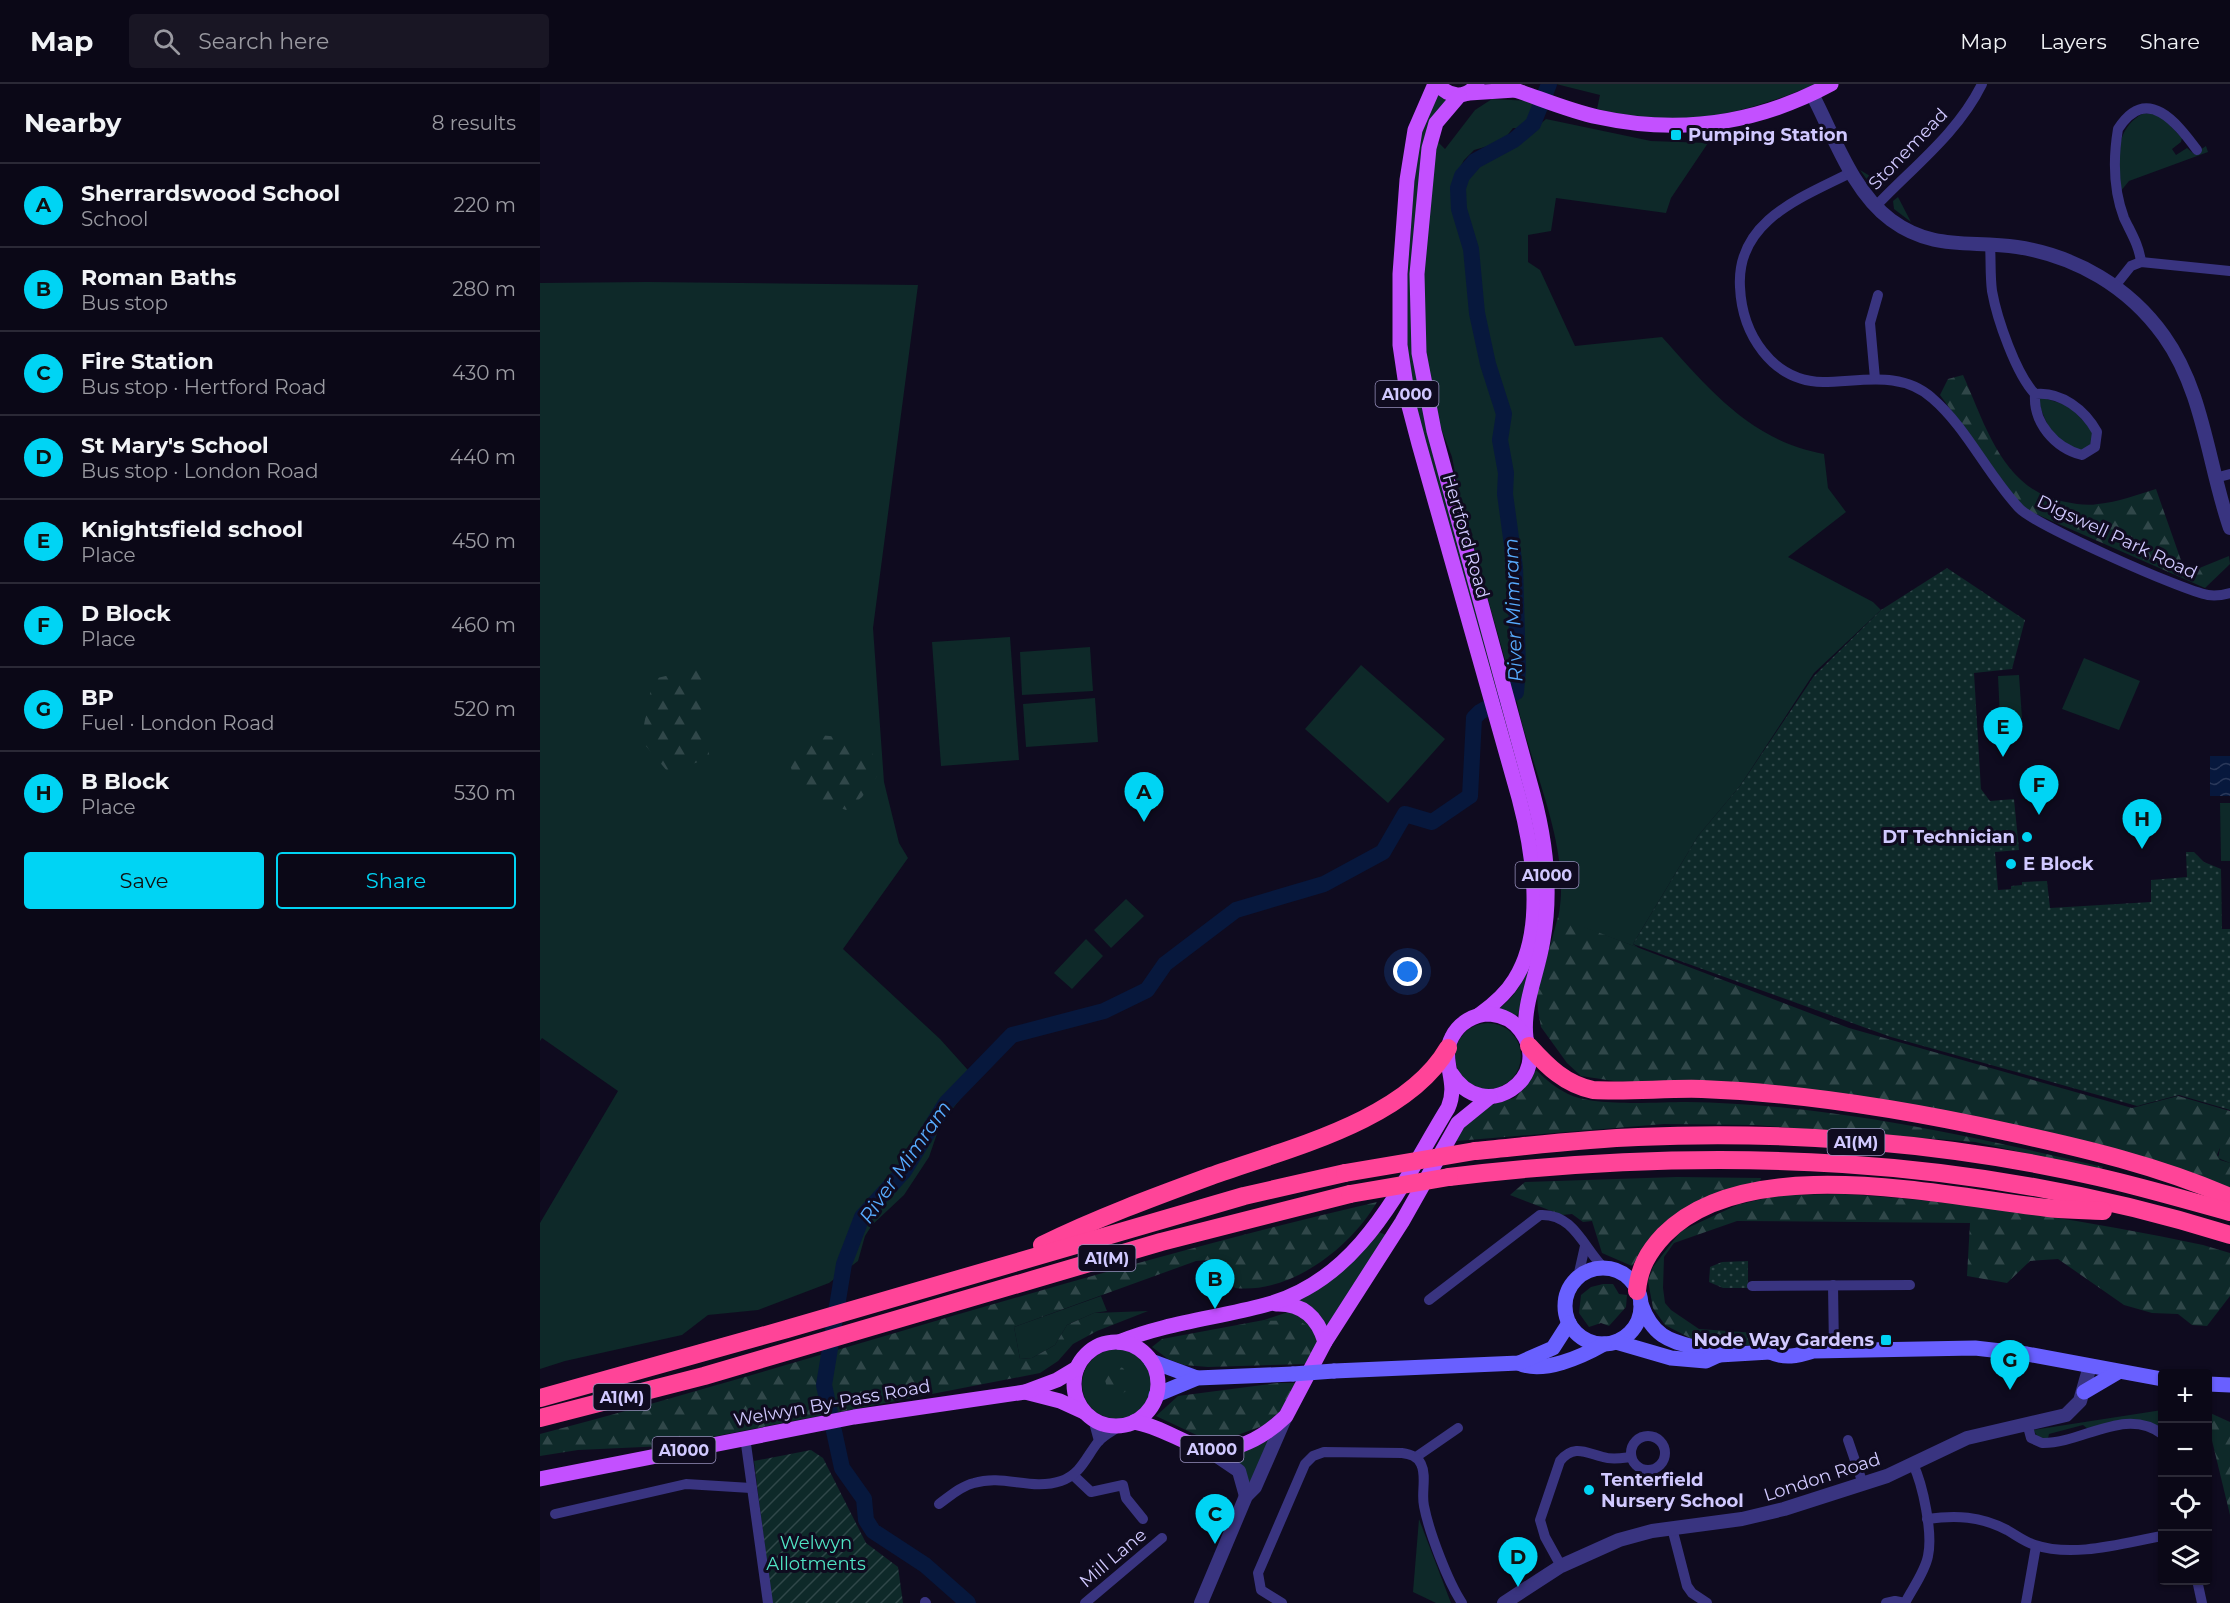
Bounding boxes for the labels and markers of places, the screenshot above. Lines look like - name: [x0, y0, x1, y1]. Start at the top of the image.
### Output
- place label: Pumping Station: [1688, 124, 1848, 146]
- marker: Pumping Station: [1669, 128, 1683, 142]
- pin: E: [1984, 708, 2022, 757]
- pin: F: [2020, 766, 2058, 815]
- pin: A: [1124, 772, 1164, 822]
- pin: H: [2122, 800, 2162, 849]
- place label: DT Technician: [1882, 826, 2015, 848]
- marker: DT Technician: [2020, 830, 2034, 844]
- place label: E Block: [2023, 853, 2094, 875]
- marker: E Block: [2004, 857, 2018, 871]
- pin: B: [1196, 1260, 1234, 1309]
- place label: Node Way Gardens: [1694, 1329, 1874, 1351]
- marker: Node Way Gardens: [1879, 1333, 1893, 1347]
- pin: G: [1990, 1340, 2030, 1390]
- place label: Tenterfield Nursery School: [1601, 1469, 1744, 1512]
- marker: Tenterfield Nursery School: [1582, 1483, 1596, 1497]
- pin: C: [1196, 1494, 1234, 1544]
- pin: D: [1498, 1538, 1538, 1587]

